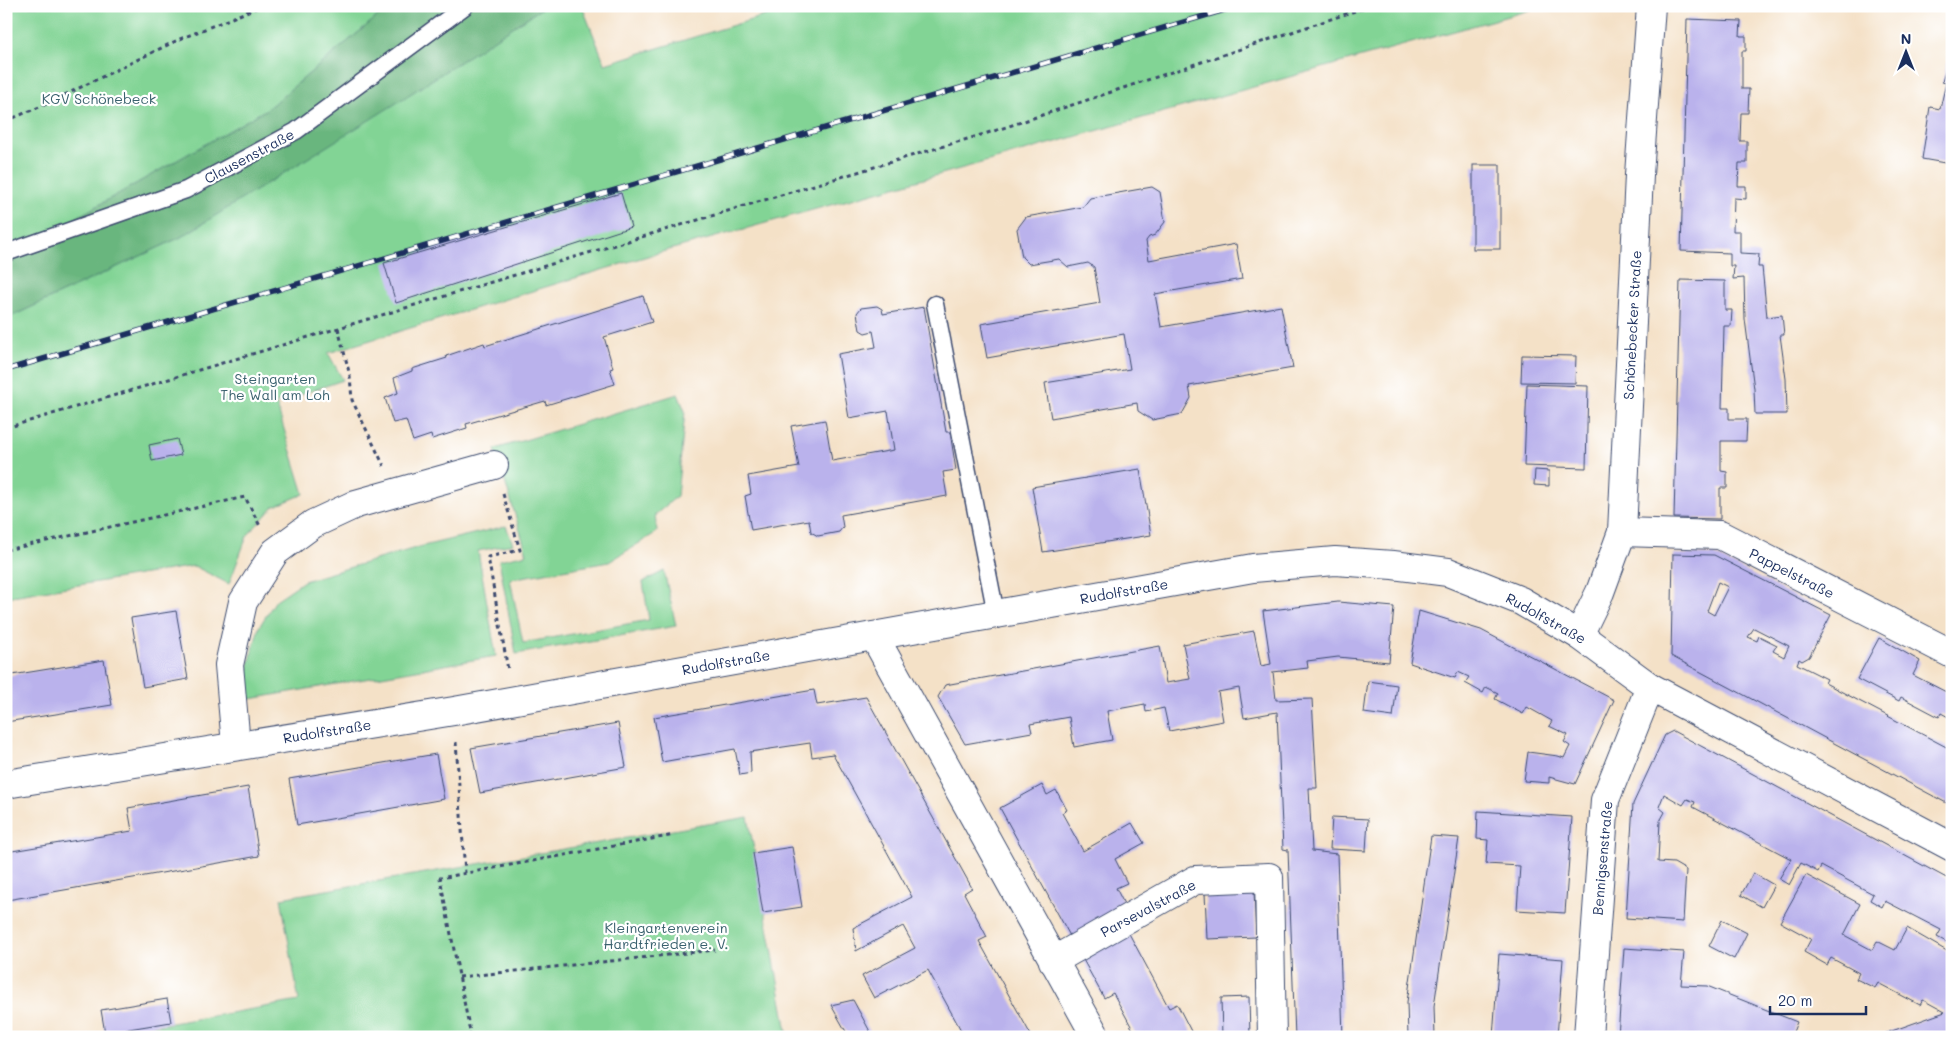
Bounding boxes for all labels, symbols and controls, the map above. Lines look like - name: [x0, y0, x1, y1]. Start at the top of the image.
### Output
- north arrow: [1880, 28, 1930, 78]
- text: N: [1901, 29, 1911, 48]
- park label: KGV Schönebeck: [42, 89, 156, 108]
- street label: Clausenstraße: [201, 124, 297, 188]
- street label: Schönebecker Straße: [1619, 250, 1645, 400]
- park label: Steingarten The Wall am Loh: [220, 369, 330, 404]
- street label: Pappelstraße: [1746, 543, 1838, 603]
- street label: Rudolfstraße: [1079, 574, 1169, 608]
- street label: Rudolfstraße: [1502, 588, 1590, 648]
- street label: Rudolfstraße: [681, 645, 771, 679]
- street label: Rudolfstraße: [282, 715, 372, 747]
- street label: Bennigsenstraße: [1588, 800, 1616, 916]
- street label: Parsevalstraße: [1097, 875, 1199, 941]
- park label: Kleingartenverein Hardtfrieden e. V.: [603, 918, 729, 953]
- scale bar: [1770, 983, 1867, 1015]
- text: 20 m: [1778, 990, 1812, 1010]

